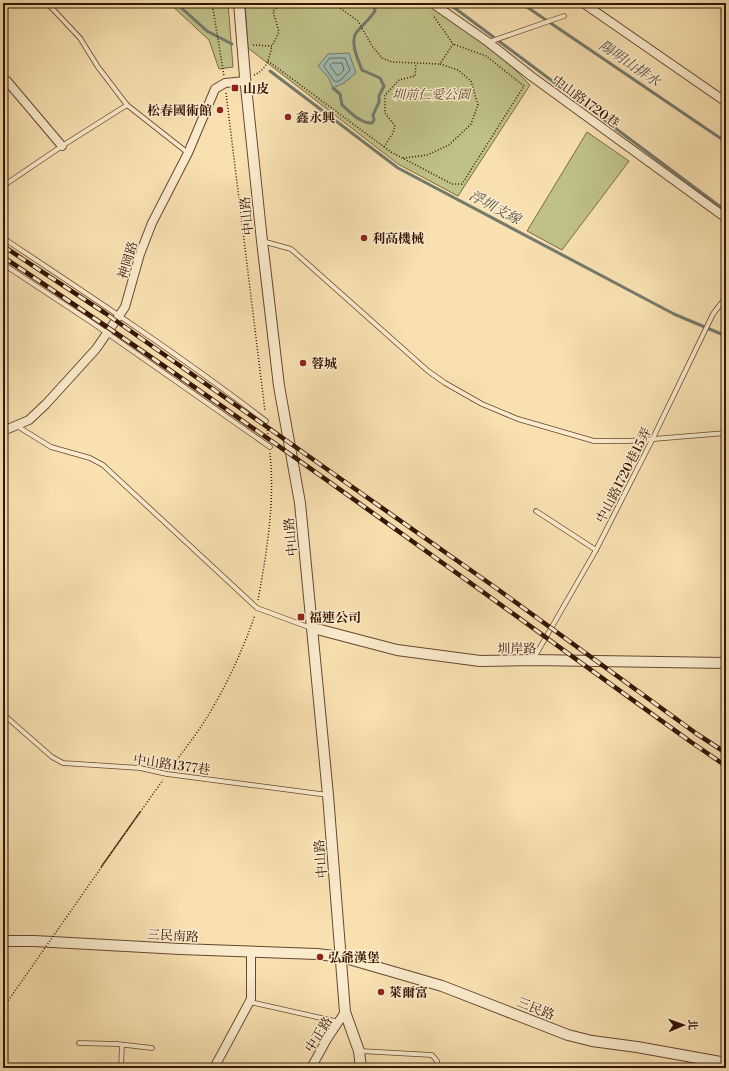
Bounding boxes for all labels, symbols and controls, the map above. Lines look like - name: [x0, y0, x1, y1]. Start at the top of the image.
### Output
- water label: 陽明山排水: [595, 37, 665, 92]
- street label: 中山路1720巷: [549, 72, 622, 132]
- place label: 山皮: [243, 81, 269, 97]
- marker: 山皮: [230, 83, 240, 93]
- park label: 圳前仁愛公園: [392, 87, 472, 103]
- place label: 松春國術館: [147, 103, 212, 119]
- marker: 松春國術館: [215, 105, 225, 115]
- place label: 鑫永興: [296, 110, 335, 126]
- marker: 鑫永興: [283, 112, 293, 122]
- water label: 浮圳支線: [466, 187, 525, 230]
- street label: 中山路: [237, 196, 257, 236]
- place label: 利高機械: [372, 231, 424, 247]
- marker: 利高機械: [359, 233, 369, 243]
- street label: 神岡路: [115, 239, 141, 281]
- place label: 蓉城: [311, 356, 337, 372]
- marker: 蓉城: [298, 358, 308, 368]
- street label: 中山路1720巷15弄: [593, 425, 655, 526]
- street label: 中山路: [281, 517, 301, 557]
- place label: 福連公司: [309, 610, 361, 626]
- marker: 福連公司: [296, 612, 306, 622]
- street label: 圳岸路: [497, 641, 537, 657]
- street label: 中山路1377巷: [132, 752, 211, 778]
- street label: 中山路: [311, 839, 331, 879]
- street label: 三民南路: [147, 927, 199, 945]
- place label: 弘爺漢堡: [328, 950, 380, 966]
- marker: 弘爺漢堡: [315, 952, 325, 962]
- place label: 萊爾富: [389, 985, 428, 1001]
- marker: 萊爾富: [376, 987, 386, 997]
- street label: 三民路: [515, 994, 557, 1024]
- north arrow: [663, 1005, 703, 1045]
- street label: 中正路: [302, 1014, 336, 1055]
- text: 北: [685, 1019, 699, 1030]

